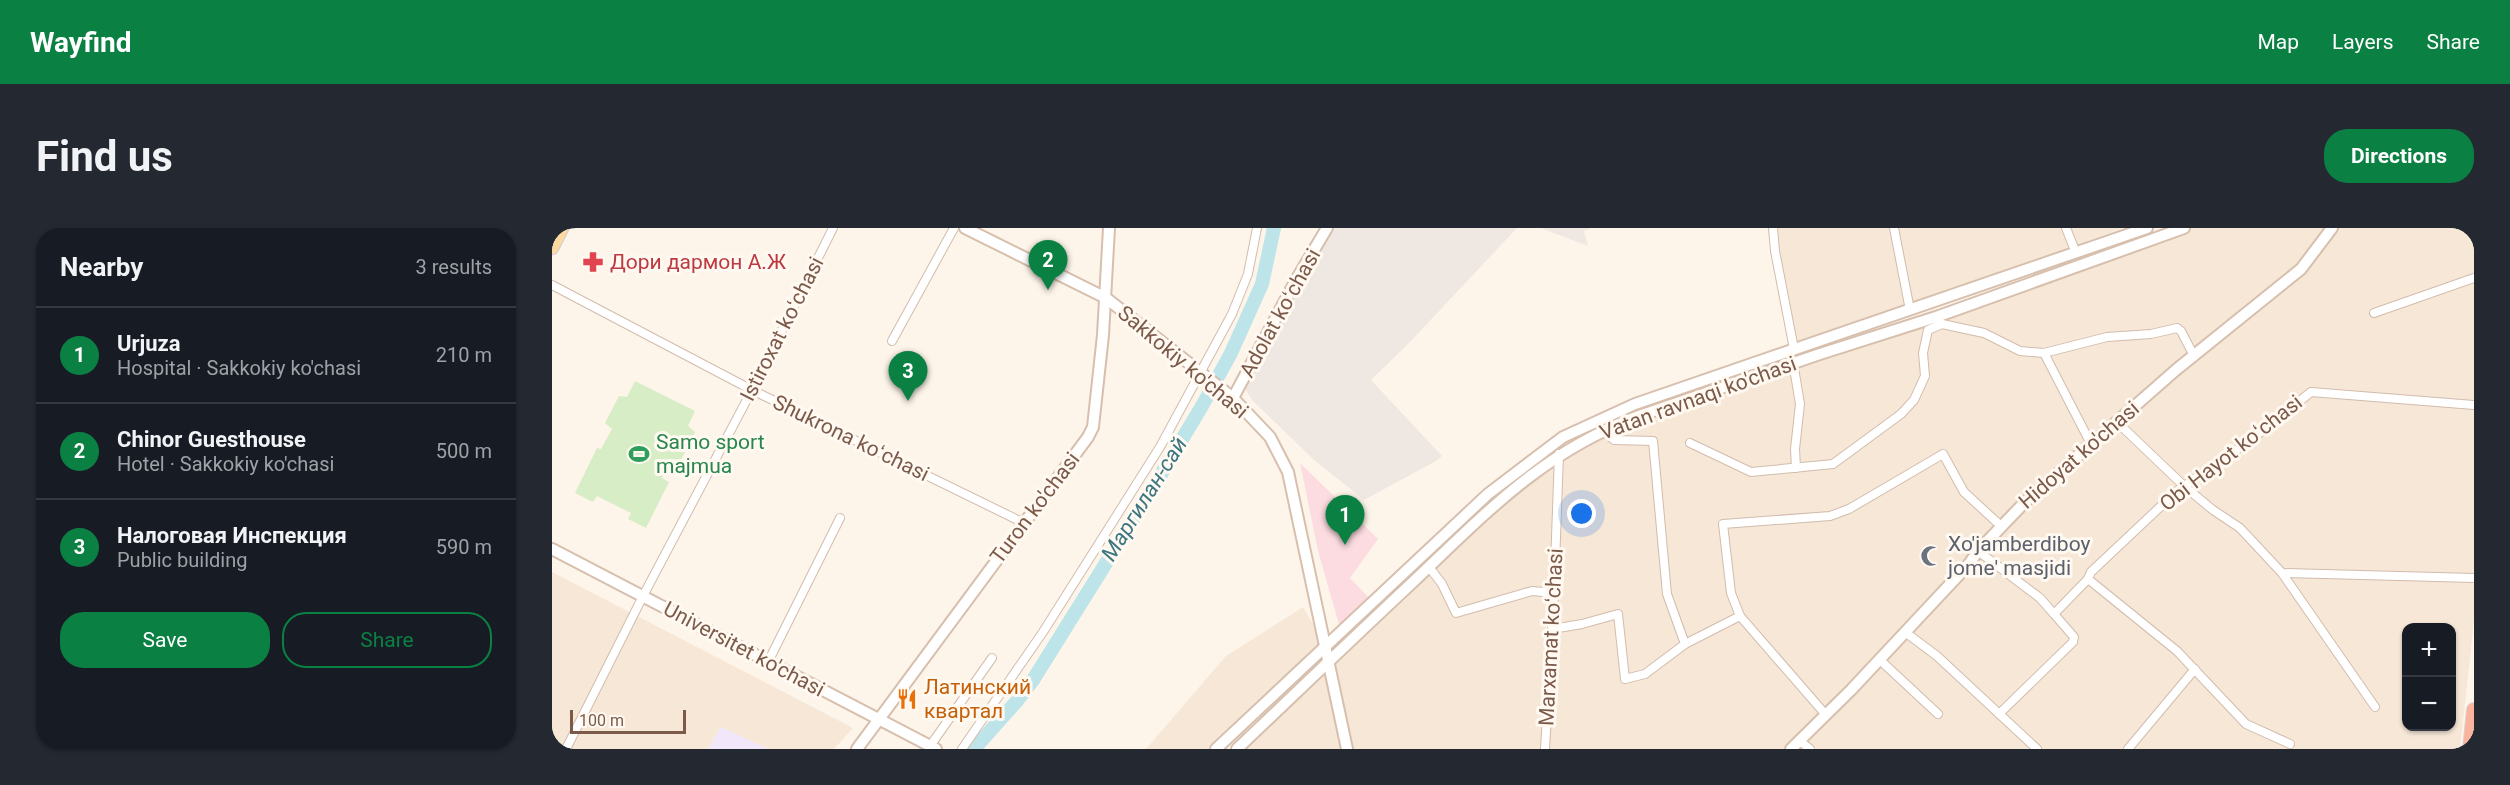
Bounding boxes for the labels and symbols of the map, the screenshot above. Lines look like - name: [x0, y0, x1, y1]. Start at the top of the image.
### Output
- pin: 2: [1028, 241, 1068, 290]
- street label: Adolat koʻchasi: [1235, 244, 1325, 382]
- pharmacy icon: Дори дармон А.Ж: [581, 250, 605, 274]
- place label: Дори дармон А.Ж: [610, 250, 786, 274]
- street label: Istiroxat koʻchasi: [735, 253, 829, 405]
- street label: Sakkokiy ko'chasi: [1113, 301, 1253, 423]
- street label: Vatan ravnaqi ko'chasi: [1597, 351, 1799, 445]
- pin: 3: [888, 352, 928, 401]
- street label: Shukrona koʻchasi: [769, 390, 933, 486]
- street label: Obi Hayot koʻchasi: [2155, 390, 2307, 516]
- street label: Hidoyat ko'chasi: [2014, 396, 2144, 514]
- place label: Samo sport majmua: [656, 430, 765, 478]
- water label: Маргилан-сай: [1096, 433, 1192, 565]
- sports icon: Samo sport majmua: [627, 442, 651, 466]
- street label: Turon ko'chasi: [985, 448, 1085, 568]
- pin: 1: [1326, 496, 1364, 545]
- your location: [1567, 499, 1596, 528]
- place label: Xo'jamberdiboy jome' masjidi: [1947, 532, 2090, 580]
- mosque icon: Xo'jamberdiboy jome' masjidi: [1919, 544, 1943, 568]
- street label: Marxamat koʻchasi: [1534, 548, 1568, 726]
- street label: Universitet ko'chasi: [659, 596, 829, 702]
- place label: Латинский квартал: [924, 675, 1031, 723]
- restaurant icon: Латинский квартал: [895, 687, 919, 711]
- scale bar: [570, 707, 686, 735]

